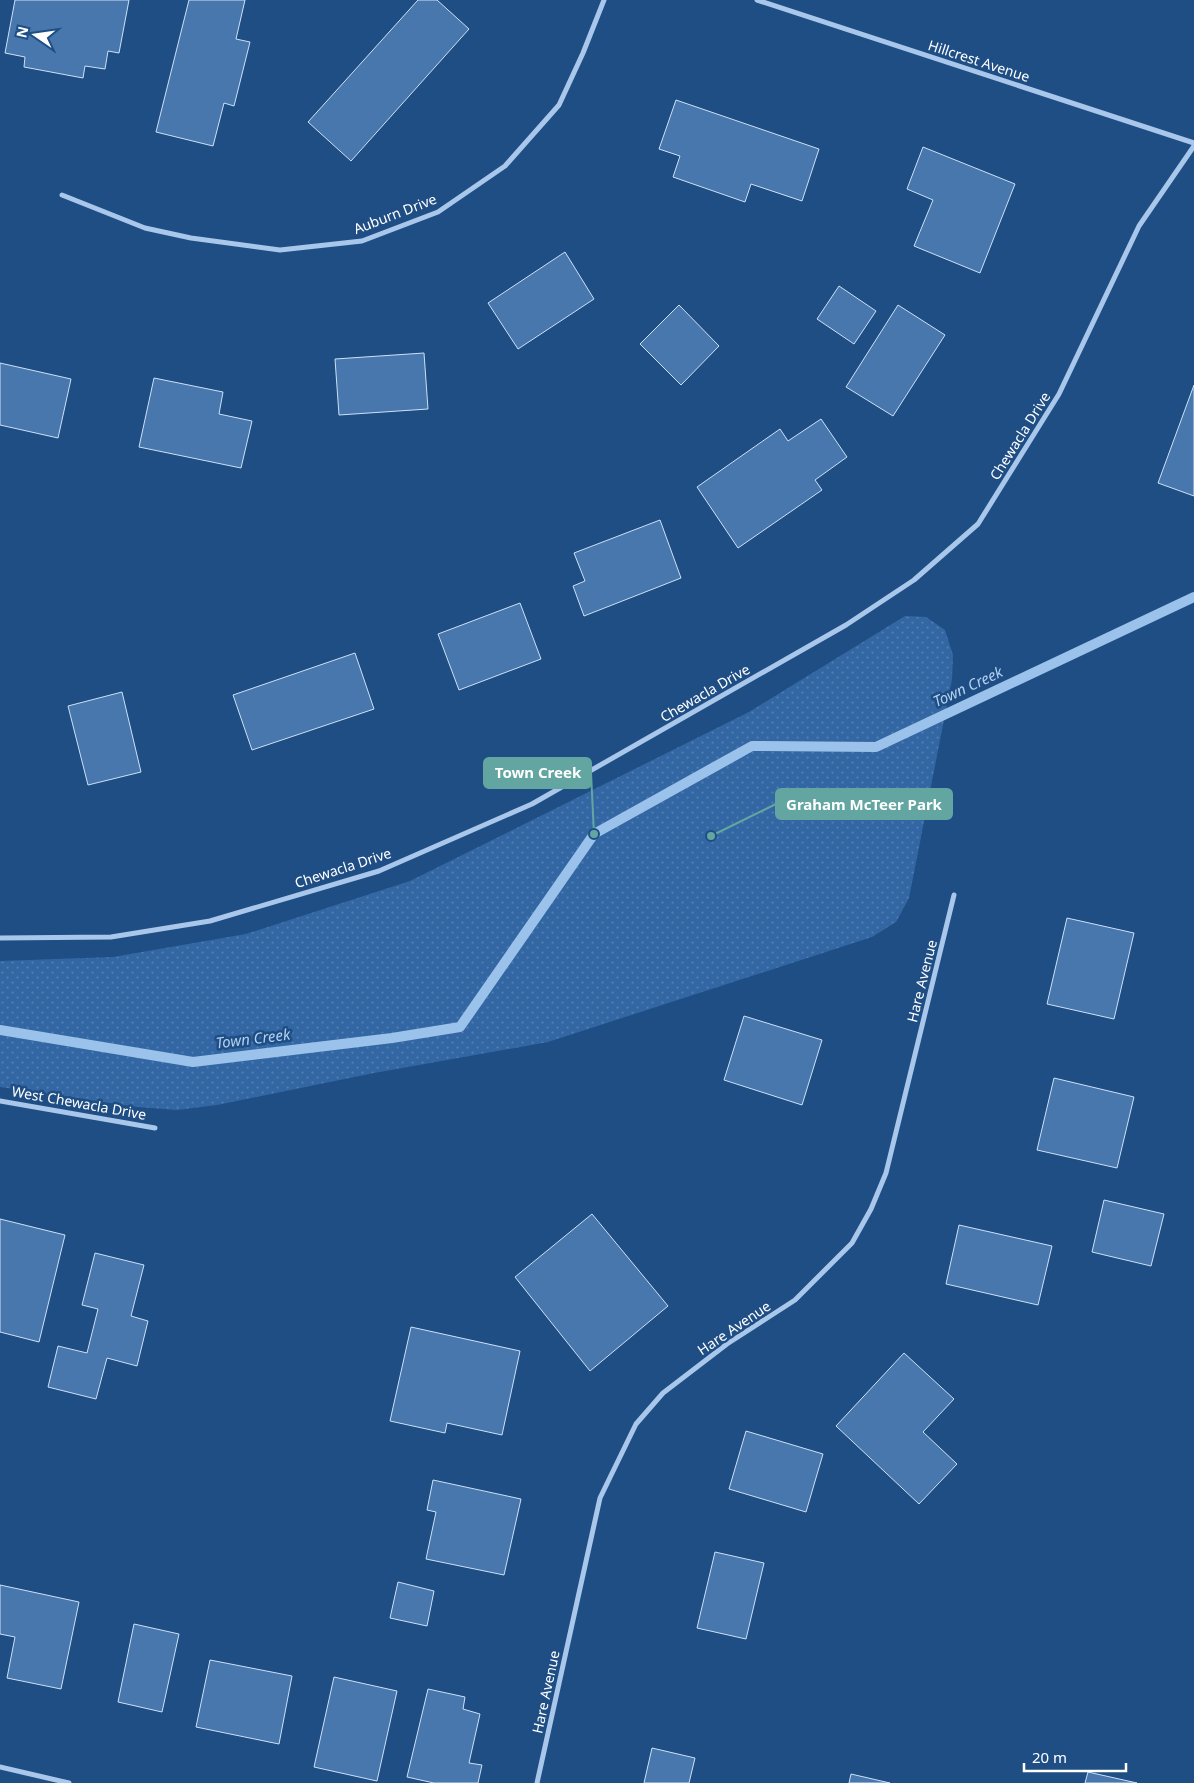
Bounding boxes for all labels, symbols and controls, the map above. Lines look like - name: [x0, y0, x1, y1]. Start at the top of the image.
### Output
- north arrow: [10, 10, 60, 60]
- text: N: [11, 24, 32, 40]
- street label: Hillcrest Avenue: [926, 35, 1033, 86]
- street label: Auburn Drive: [351, 189, 439, 238]
- street label: Chewacla Drive: [985, 388, 1054, 483]
- street label: Chewacla Drive: [657, 659, 753, 726]
- water label: Town Creek: [929, 661, 1006, 711]
- callout: Town Creek: [484, 758, 591, 788]
- text: Town Creek: [495, 762, 582, 782]
- callout: Graham McTeer Park: [776, 789, 952, 819]
- text: Graham McTeer Park: [786, 794, 943, 814]
- street label: Chewacla Drive: [292, 843, 394, 892]
- street label: Hare Avenue: [902, 938, 941, 1024]
- water label: Town Creek: [214, 1023, 292, 1052]
- street label: West Chewacla Drive: [10, 1081, 148, 1124]
- street label: Hare Avenue: [693, 1296, 774, 1359]
- street label: Hare Avenue: [527, 1649, 564, 1735]
- scale bar: [1024, 1740, 1126, 1772]
- text: 20 m: [1032, 1747, 1067, 1767]

